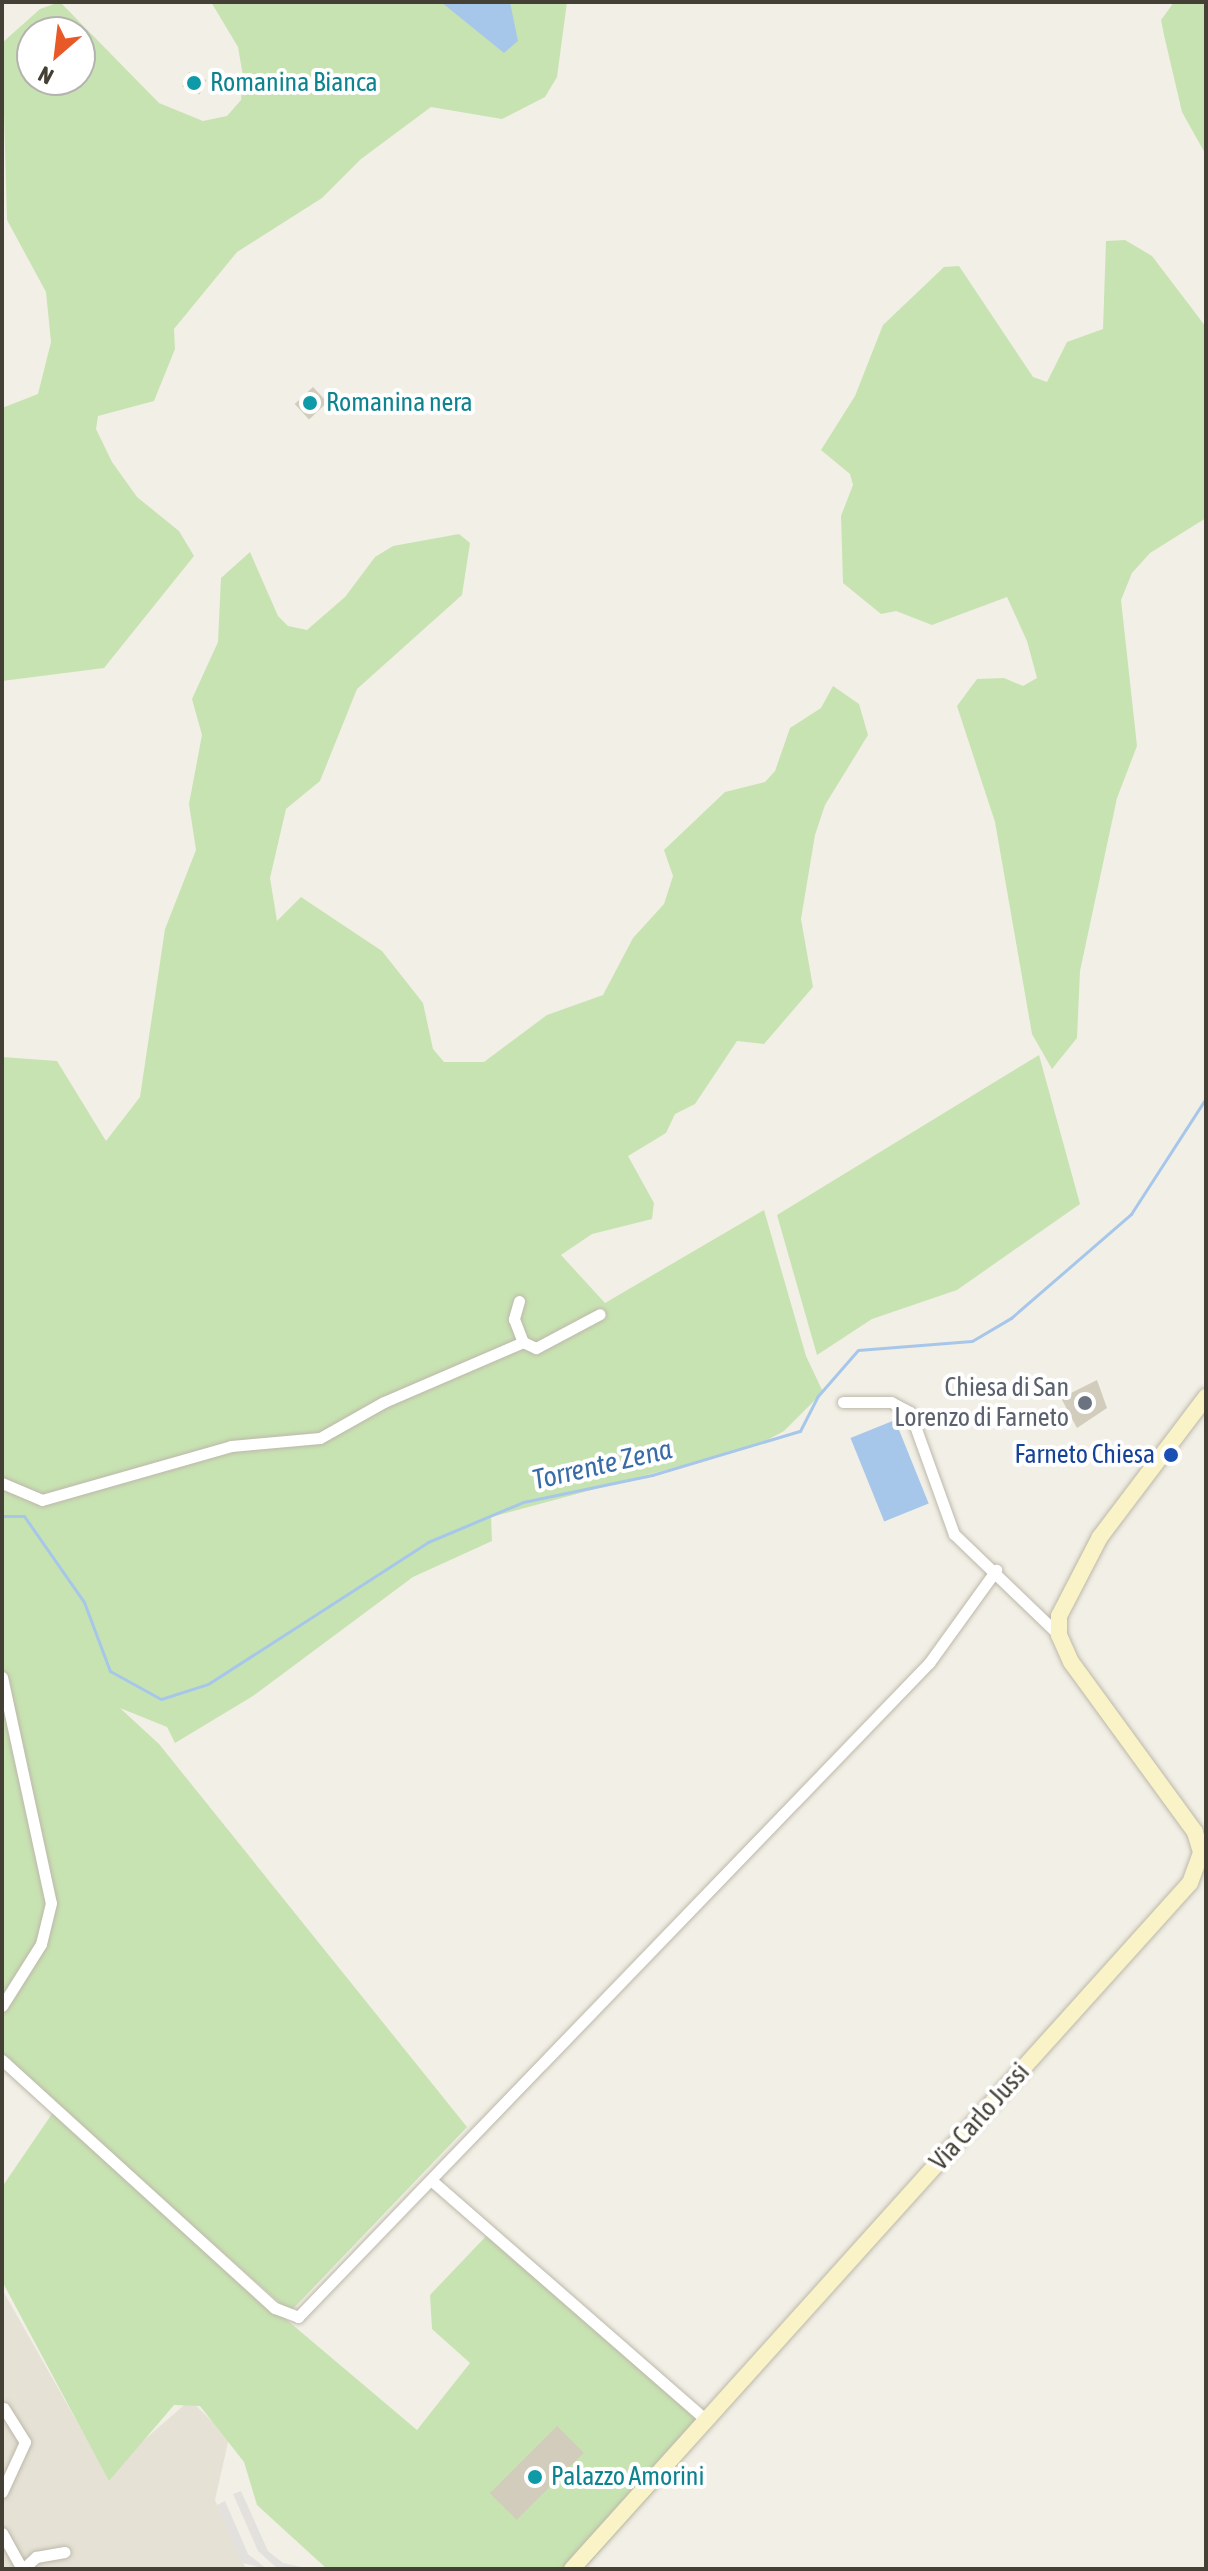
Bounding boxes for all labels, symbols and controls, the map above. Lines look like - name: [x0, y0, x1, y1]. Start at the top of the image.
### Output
- north arrow: [16, 16, 96, 96]
- text: N: [34, 61, 58, 90]
- place label: Romanina Bianca: [210, 67, 378, 99]
- marker: Romanina Bianca: [185, 74, 203, 92]
- place label: Romanina nera: [326, 387, 473, 419]
- marker: Romanina nera: [301, 394, 319, 412]
- place label: Chiesa di San Lorenzo di Farneto: [894, 1372, 1069, 1434]
- marker: Chiesa di San Lorenzo di Farneto: [1076, 1394, 1094, 1412]
- water label: Torrente Zena: [529, 1432, 675, 1496]
- place label: Farneto Chiesa: [1014, 1439, 1155, 1471]
- marker: Farneto Chiesa: [1162, 1446, 1180, 1464]
- street label: Via Carlo Jussi: [924, 2057, 1036, 2177]
- place label: Palazzo Amorini: [551, 2461, 704, 2493]
- marker: Palazzo Amorini: [526, 2468, 544, 2486]

